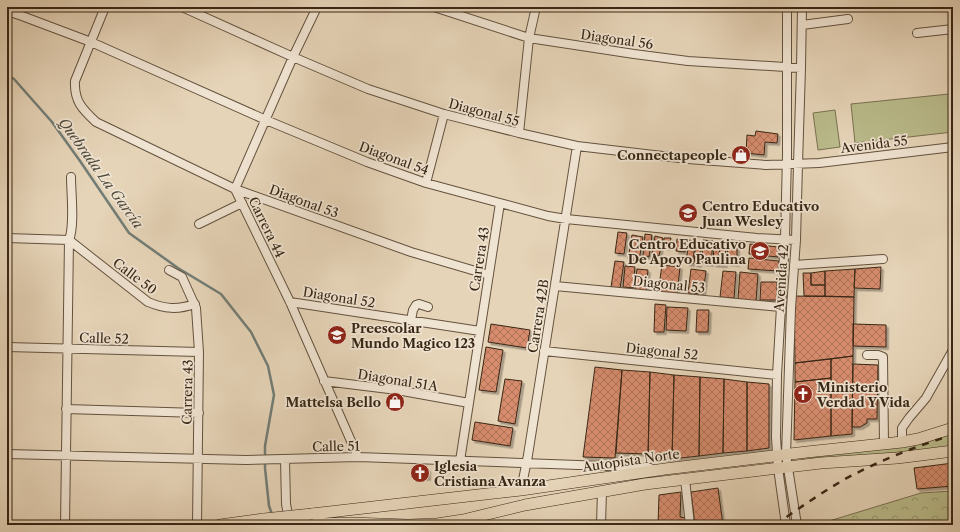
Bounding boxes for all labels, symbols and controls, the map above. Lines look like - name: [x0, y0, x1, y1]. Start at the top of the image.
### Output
- street label: Diagonal 56: [580, 26, 655, 52]
- street label: Diagonal 55: [447, 95, 521, 129]
- water label: Quebrada La García: [55, 114, 148, 233]
- street label: Avenida 55: [839, 132, 908, 156]
- street label: Diagonal 54: [357, 138, 431, 178]
- shop icon: Connectapeople: [730, 144, 752, 166]
- place label: Connectapeople: [617, 147, 727, 163]
- street label: Diagonal 53: [267, 181, 341, 221]
- street label: Carrera 44: [245, 194, 289, 260]
- place label: Centro Educativo Juan Wesley: [700, 198, 819, 229]
- school or university icon: Centro Educativo Juan Wesley: [677, 202, 699, 224]
- street label: Carrera 43: [466, 226, 492, 292]
- place label: Centro Educativo De Apoyo Paulina: [628, 236, 746, 267]
- school or university icon: Centro Educativo De Apoyo Paulina: [749, 240, 771, 262]
- street label: Avenida 42: [771, 244, 791, 313]
- street label: Calle 50: [110, 254, 160, 298]
- street label: Diagonal 53: [632, 272, 706, 296]
- street label: Carrera 42B: [524, 278, 552, 354]
- street label: Diagonal 52: [302, 283, 376, 311]
- place label: Preescolar Mundo Magico 123: [351, 320, 475, 351]
- school or university icon: Preescolar Mundo Magico 123: [326, 324, 348, 346]
- street label: Calle 52: [79, 329, 129, 347]
- street label: Diagonal 52: [625, 339, 699, 363]
- street label: Carrera 43: [178, 359, 196, 425]
- street label: Diagonal 51A: [357, 366, 440, 394]
- place label: Ministerio Verdad Y Vida: [816, 379, 911, 410]
- church icon: Ministerio Verdad Y Vida: [792, 383, 814, 405]
- shop icon: Mattelsa Bello: [384, 391, 406, 413]
- place label: Mattelsa Bello: [285, 394, 381, 410]
- street label: Calle 51: [312, 438, 361, 454]
- street label: Autopista Norte: [580, 445, 681, 475]
- place label: Iglesia Cristiana Avanza: [434, 458, 546, 489]
- church icon: Iglesia Cristiana Avanza: [409, 462, 431, 484]

